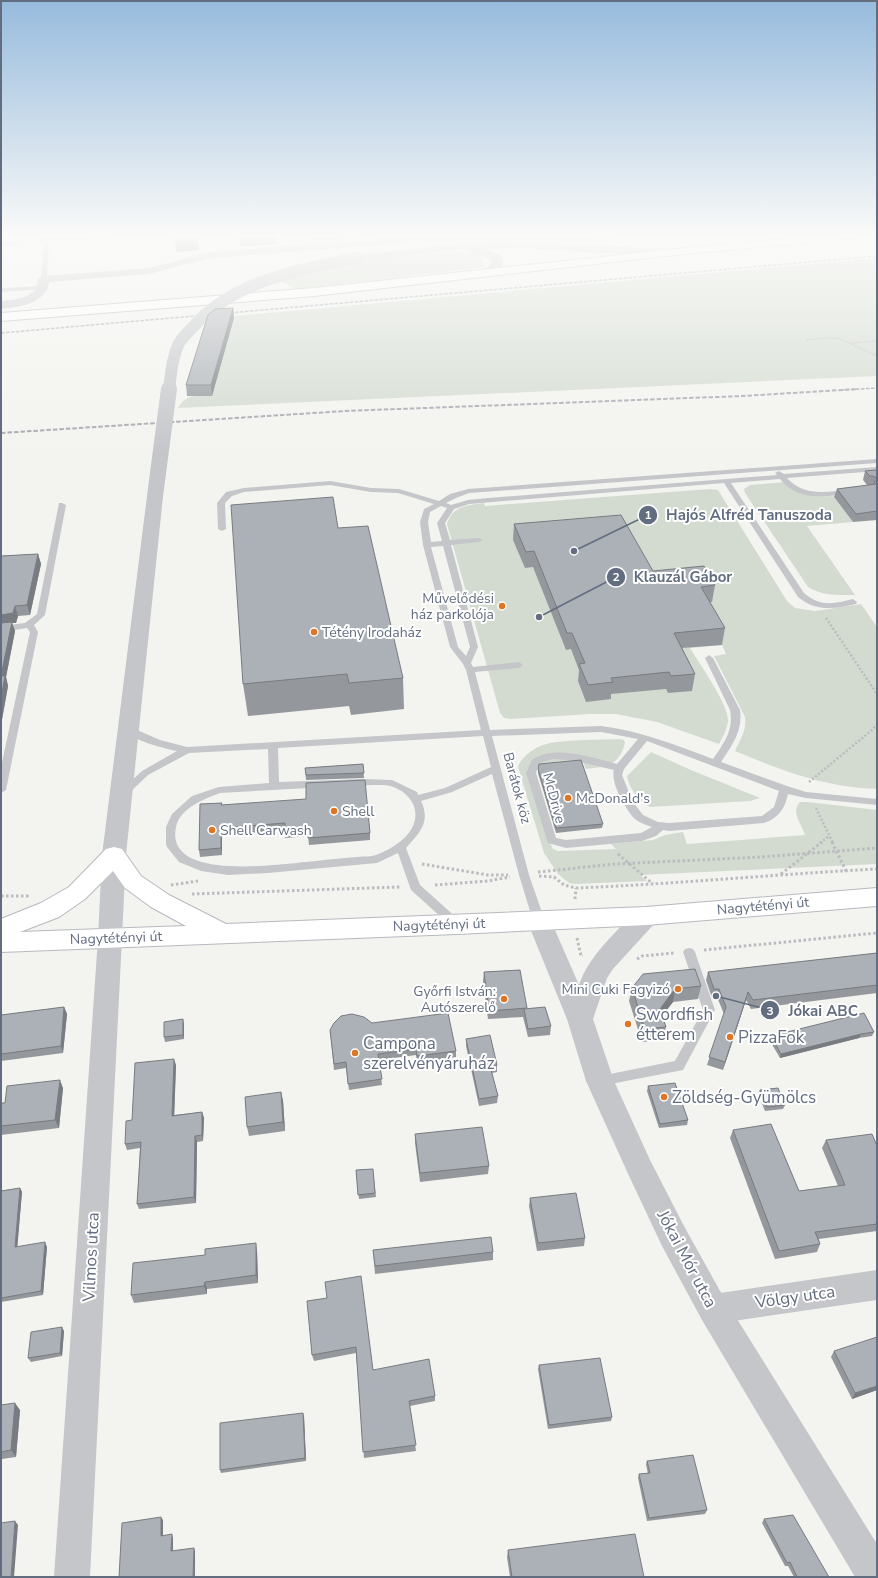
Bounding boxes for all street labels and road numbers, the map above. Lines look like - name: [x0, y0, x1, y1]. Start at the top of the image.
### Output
- street label: Barátok köz: [498, 750, 536, 826]
- street label: McDrive: [538, 771, 570, 825]
- street label: Nagytétényi út: [716, 892, 810, 919]
- street label: Nagytétényi út: [392, 914, 486, 936]
- street label: Nagytétényi út: [69, 927, 163, 949]
- street label: Jókai Mór utca: [651, 1205, 722, 1312]
- street label: Vilmos utca: [77, 1212, 105, 1303]
- street label: Völgy utca: [753, 1280, 836, 1314]

